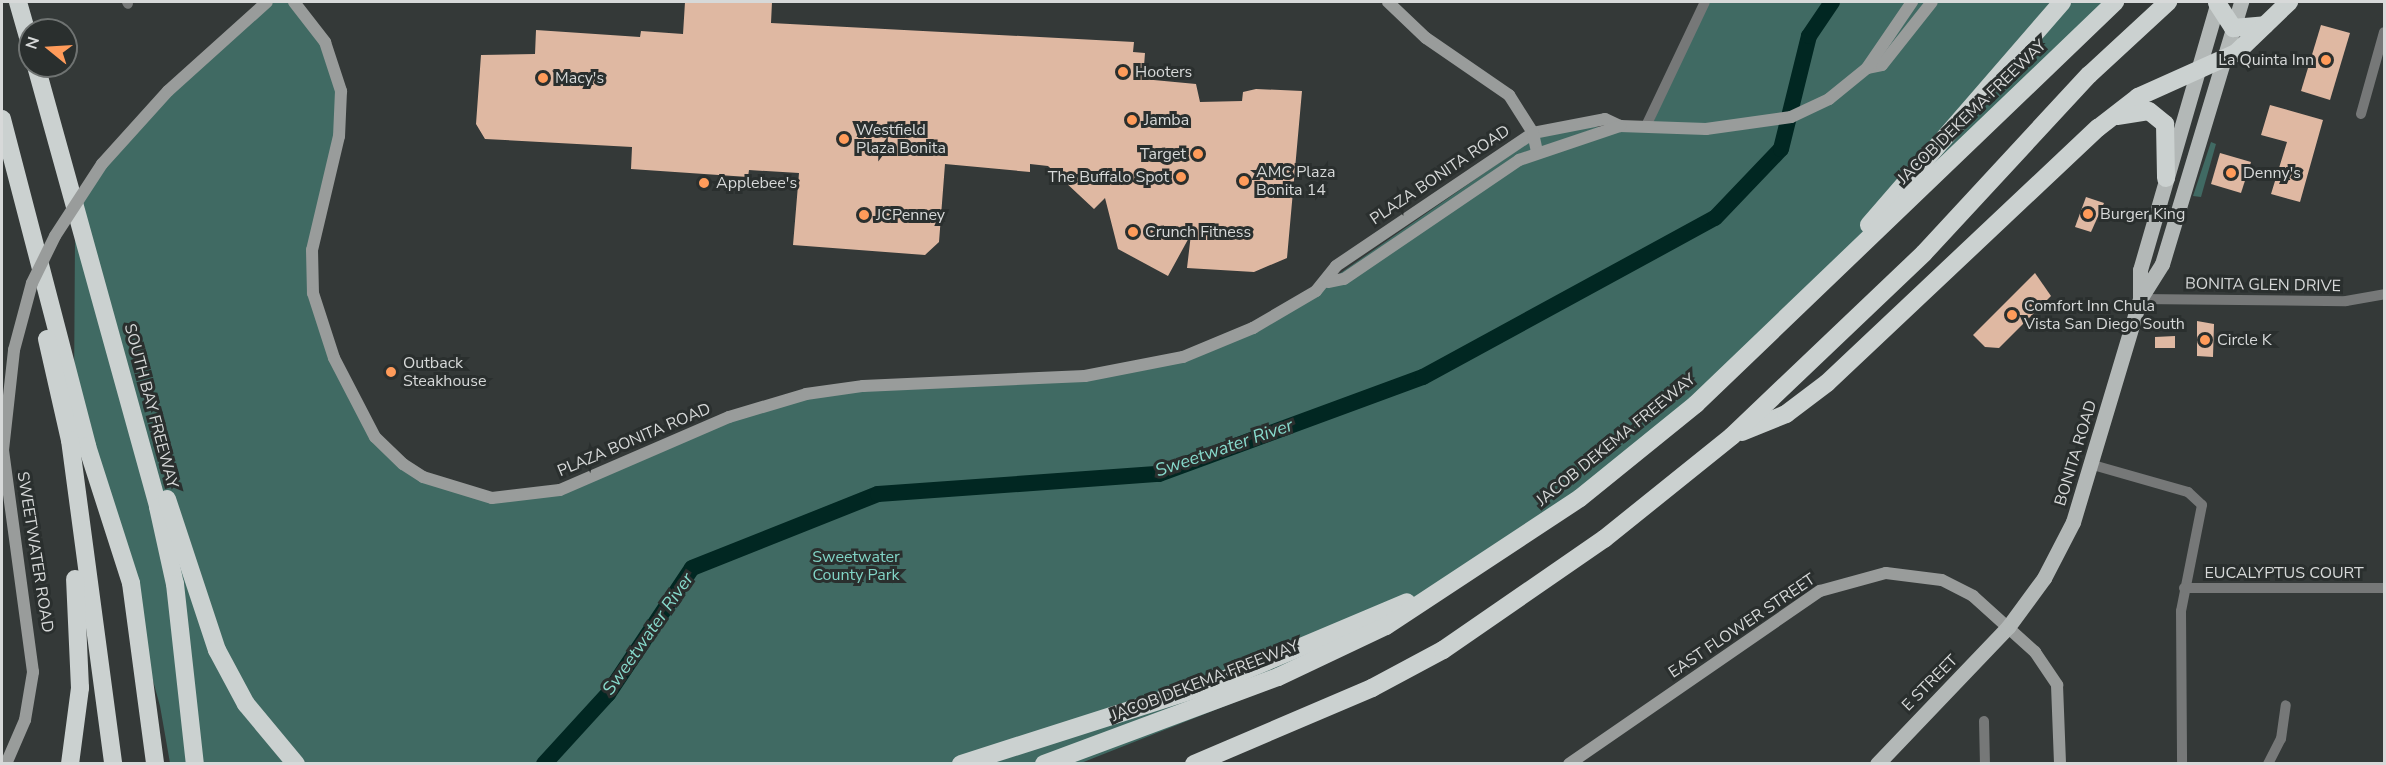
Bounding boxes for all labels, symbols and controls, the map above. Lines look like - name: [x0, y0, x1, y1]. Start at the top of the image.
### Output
- north arrow: [18, 18, 78, 78]
- text: N: [20, 34, 45, 52]
- street label: JACOB DEKEMA FREEWAY: [1894, 36, 2050, 188]
- place label: La Quinta Inn: [2218, 50, 2314, 70]
- marker: La Quinta Inn: [2319, 53, 2333, 67]
- place label: Hooters: [1135, 62, 1192, 82]
- marker: Hooters: [1116, 65, 1130, 79]
- place label: Macy's: [555, 68, 604, 88]
- marker: Macy's: [536, 71, 550, 85]
- place label: Jamba: [1144, 110, 1189, 130]
- marker: Jamba: [1125, 113, 1139, 127]
- place label: Westfield Plaza Bonita: [856, 120, 946, 158]
- street label: PLAZA BONITA ROAD: [1366, 121, 1514, 229]
- marker: Westfield Plaza Bonita: [837, 132, 851, 146]
- place label: Target: [1140, 144, 1186, 164]
- marker: Target: [1191, 147, 1205, 161]
- place label: AMC Plaza Bonita 14: [1256, 162, 1335, 200]
- place label: Denny's: [2243, 163, 2301, 183]
- marker: Denny's: [2224, 166, 2238, 180]
- place label: The Buffalo Spot: [1048, 167, 1169, 187]
- marker: The Buffalo Spot: [1174, 170, 1188, 184]
- place label: Applebee's: [716, 173, 797, 193]
- marker: AMC Plaza Bonita 14: [1237, 174, 1251, 188]
- marker: Applebee's: [697, 176, 711, 190]
- place label: Burger King: [2100, 204, 2185, 224]
- place label: JCPenney: [876, 205, 945, 225]
- marker: Burger King: [2081, 207, 2095, 221]
- marker: JCPenney: [857, 208, 871, 222]
- place label: Crunch Fitness: [1145, 222, 1251, 242]
- marker: Crunch Fitness: [1126, 225, 1140, 239]
- street label: BONITA GLEN DRIVE: [2185, 274, 2341, 296]
- place label: Comfort Inn Chula Vista San Diego South: [2024, 296, 2185, 334]
- marker: Comfort Inn Chula Vista San Diego South: [2005, 308, 2019, 322]
- street label: SOUTH BAY FREEWAY: [120, 322, 182, 490]
- place label: Circle K: [2217, 330, 2272, 350]
- marker: Circle K: [2198, 333, 2212, 347]
- place label: Outback Steakhouse: [403, 353, 486, 391]
- marker: Outback Steakhouse: [384, 365, 398, 379]
- street label: JACOB DEKEMA FREEWAY: [1533, 370, 1699, 510]
- street label: BONITA ROAD: [2051, 398, 2101, 508]
- street label: PLAZA BONITA ROAD: [555, 399, 713, 481]
- water label: Sweetwater River: [1152, 414, 1296, 482]
- street label: SWEETWATER ROAD: [13, 470, 57, 634]
- park label: Sweetwater County Park: [812, 547, 900, 585]
- street label: EUCALYPTUS COURT: [2204, 563, 2364, 583]
- water label: Sweetwater River: [598, 569, 698, 699]
- street label: EAST FLOWER STREET: [1665, 570, 1819, 682]
- street label: JACOB DEKEMA FREEWAY: [1109, 636, 1301, 726]
- street label: E STREET: [1898, 651, 1962, 715]

